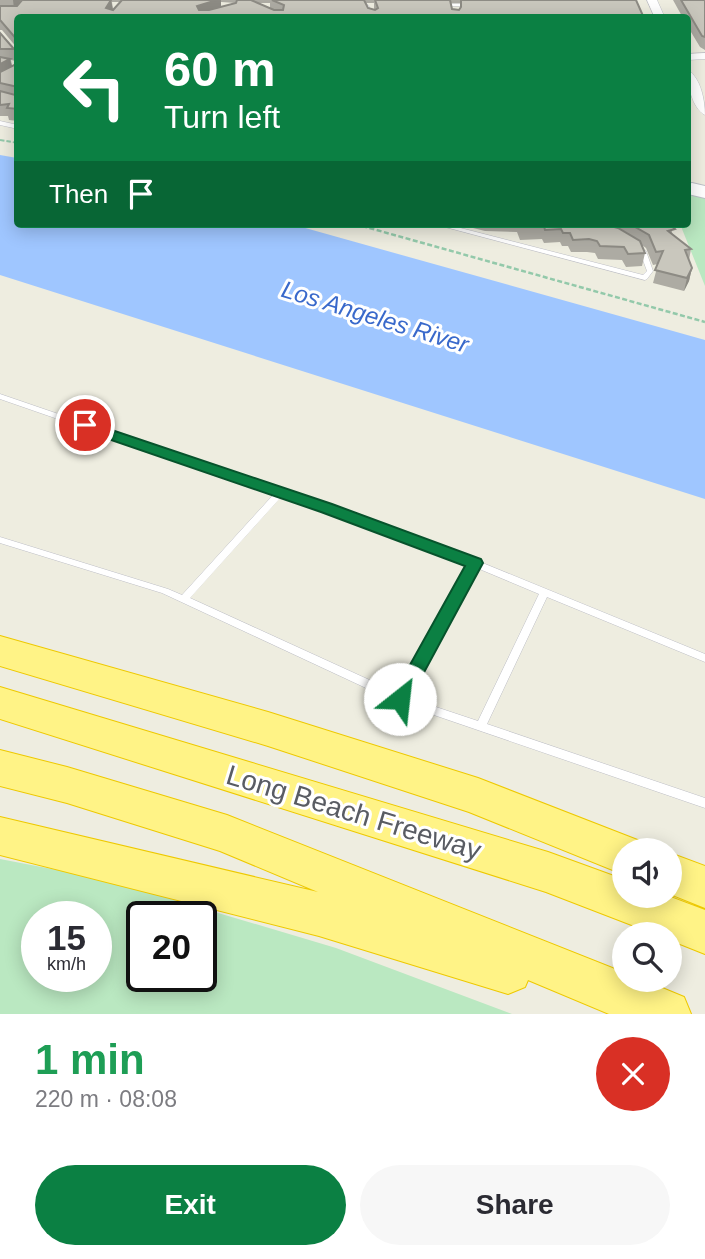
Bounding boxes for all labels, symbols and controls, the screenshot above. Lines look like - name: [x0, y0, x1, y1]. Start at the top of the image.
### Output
- icon: left: [49, 42, 140, 133]
- text: 60 m: [164, 42, 276, 96]
- text: Turn left: [164, 99, 280, 135]
- icon: arrive: [122, 175, 160, 213]
- text: Then: [49, 179, 108, 209]
- water label: Los Angeles River: [278, 275, 473, 358]
- pin: [55, 395, 115, 455]
- icon: arrive: [66, 406, 104, 444]
- position arrow: [363, 662, 437, 736]
- street label: Long Beach Freeway: [223, 759, 485, 866]
- map controls: [612, 838, 682, 992]
- button: sound: [612, 838, 682, 908]
- speed limit sign: 20: [126, 901, 217, 992]
- text: 15: [47, 918, 86, 957]
- button: search: [612, 922, 682, 992]
- text: km/h: [47, 954, 86, 974]
- text: 1 min: [35, 1036, 145, 1083]
- button: close: [596, 1037, 670, 1111]
- text: 220 m · 08:08: [35, 1086, 177, 1112]
- button: Exit: [35, 1165, 346, 1245]
- button: Share: [360, 1165, 670, 1245]

